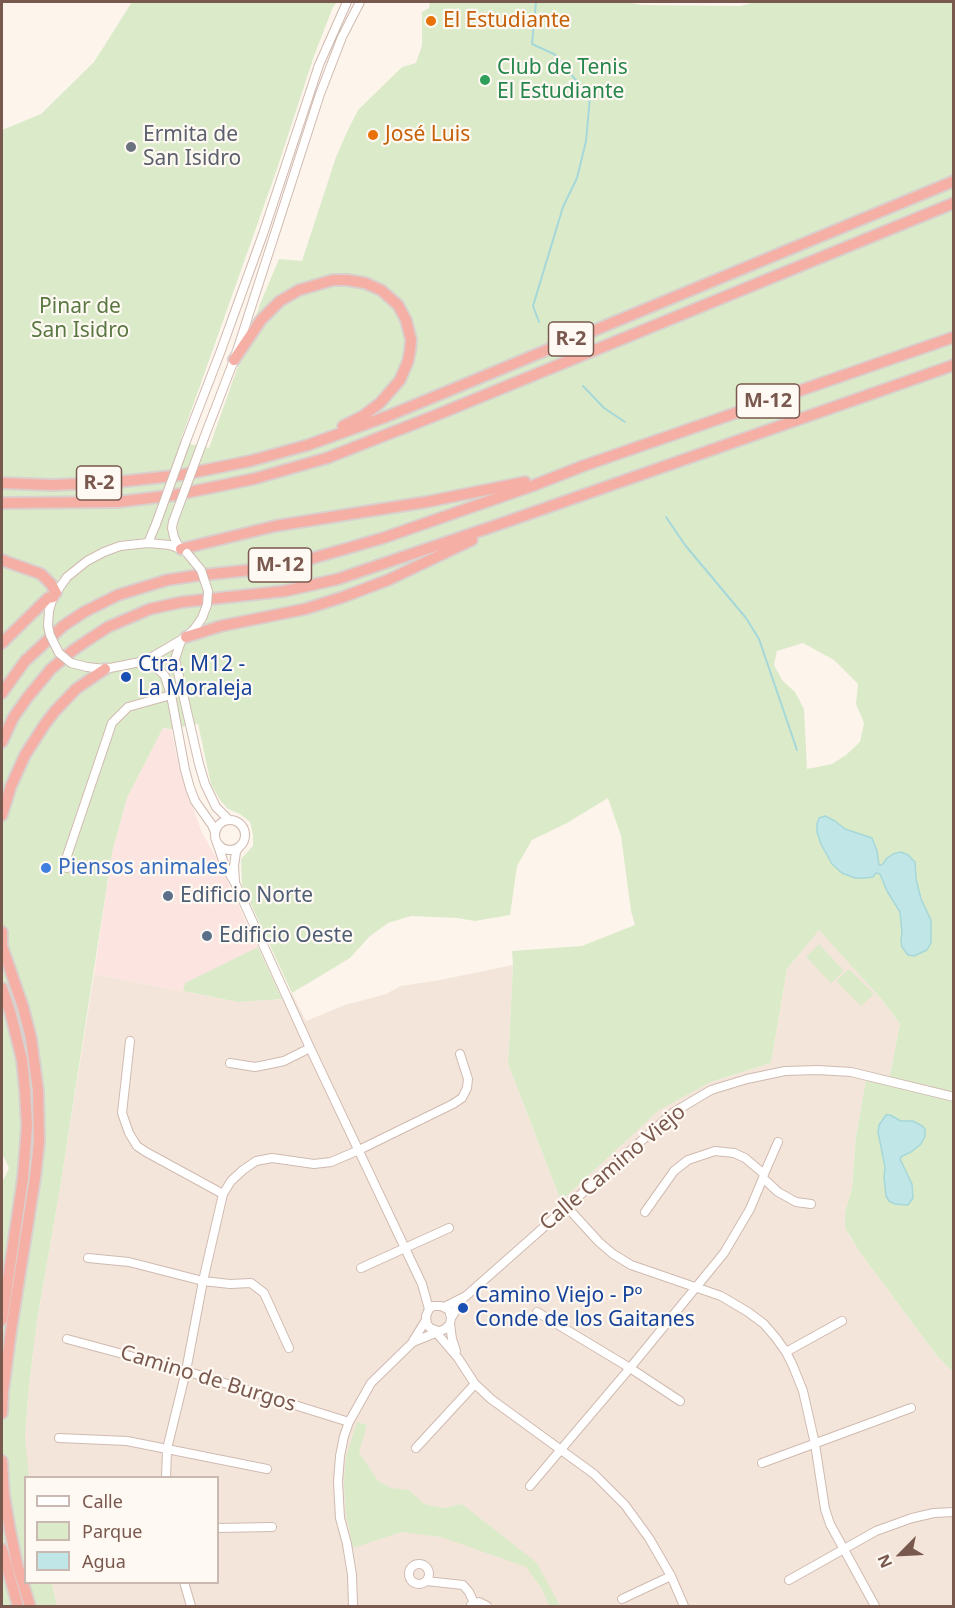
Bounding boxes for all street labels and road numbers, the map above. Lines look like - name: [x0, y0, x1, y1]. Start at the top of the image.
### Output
- road number: R-2: [548, 322, 594, 356]
- road number: M-12: [736, 384, 800, 418]
- road number: R-2: [76, 466, 122, 500]
- road number: M-12: [248, 548, 312, 582]
- street label: Calle Camino Viejo: [535, 1100, 691, 1236]
- street label: Camino de Burgos: [117, 1340, 299, 1418]

